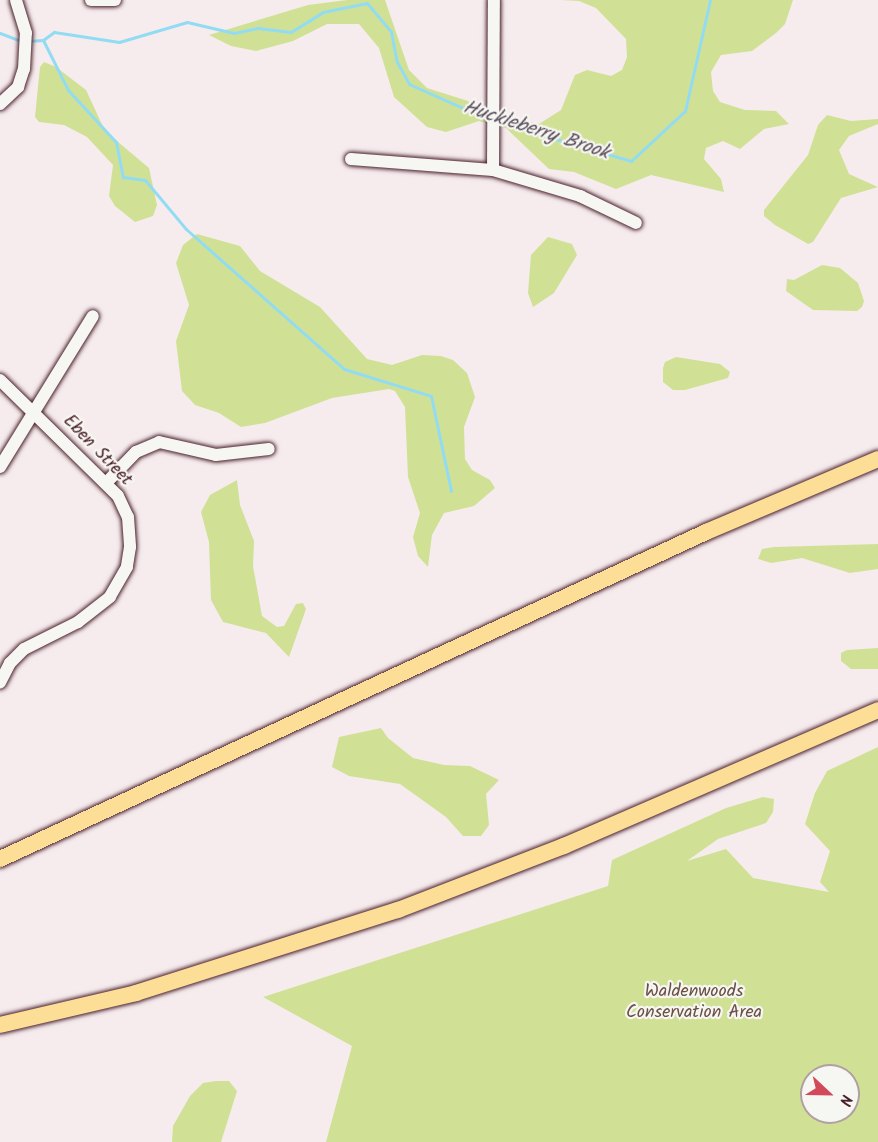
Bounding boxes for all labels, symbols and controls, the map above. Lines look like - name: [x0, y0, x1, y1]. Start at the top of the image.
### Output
- water label: Huckleberry Brook: [460, 96, 612, 166]
- street label: Eben Street: [58, 411, 136, 491]
- park label: Waldenwoods Conservation Area: [626, 982, 762, 1024]
- north arrow: [800, 1064, 860, 1124]
- text: N: [832, 1091, 859, 1110]

